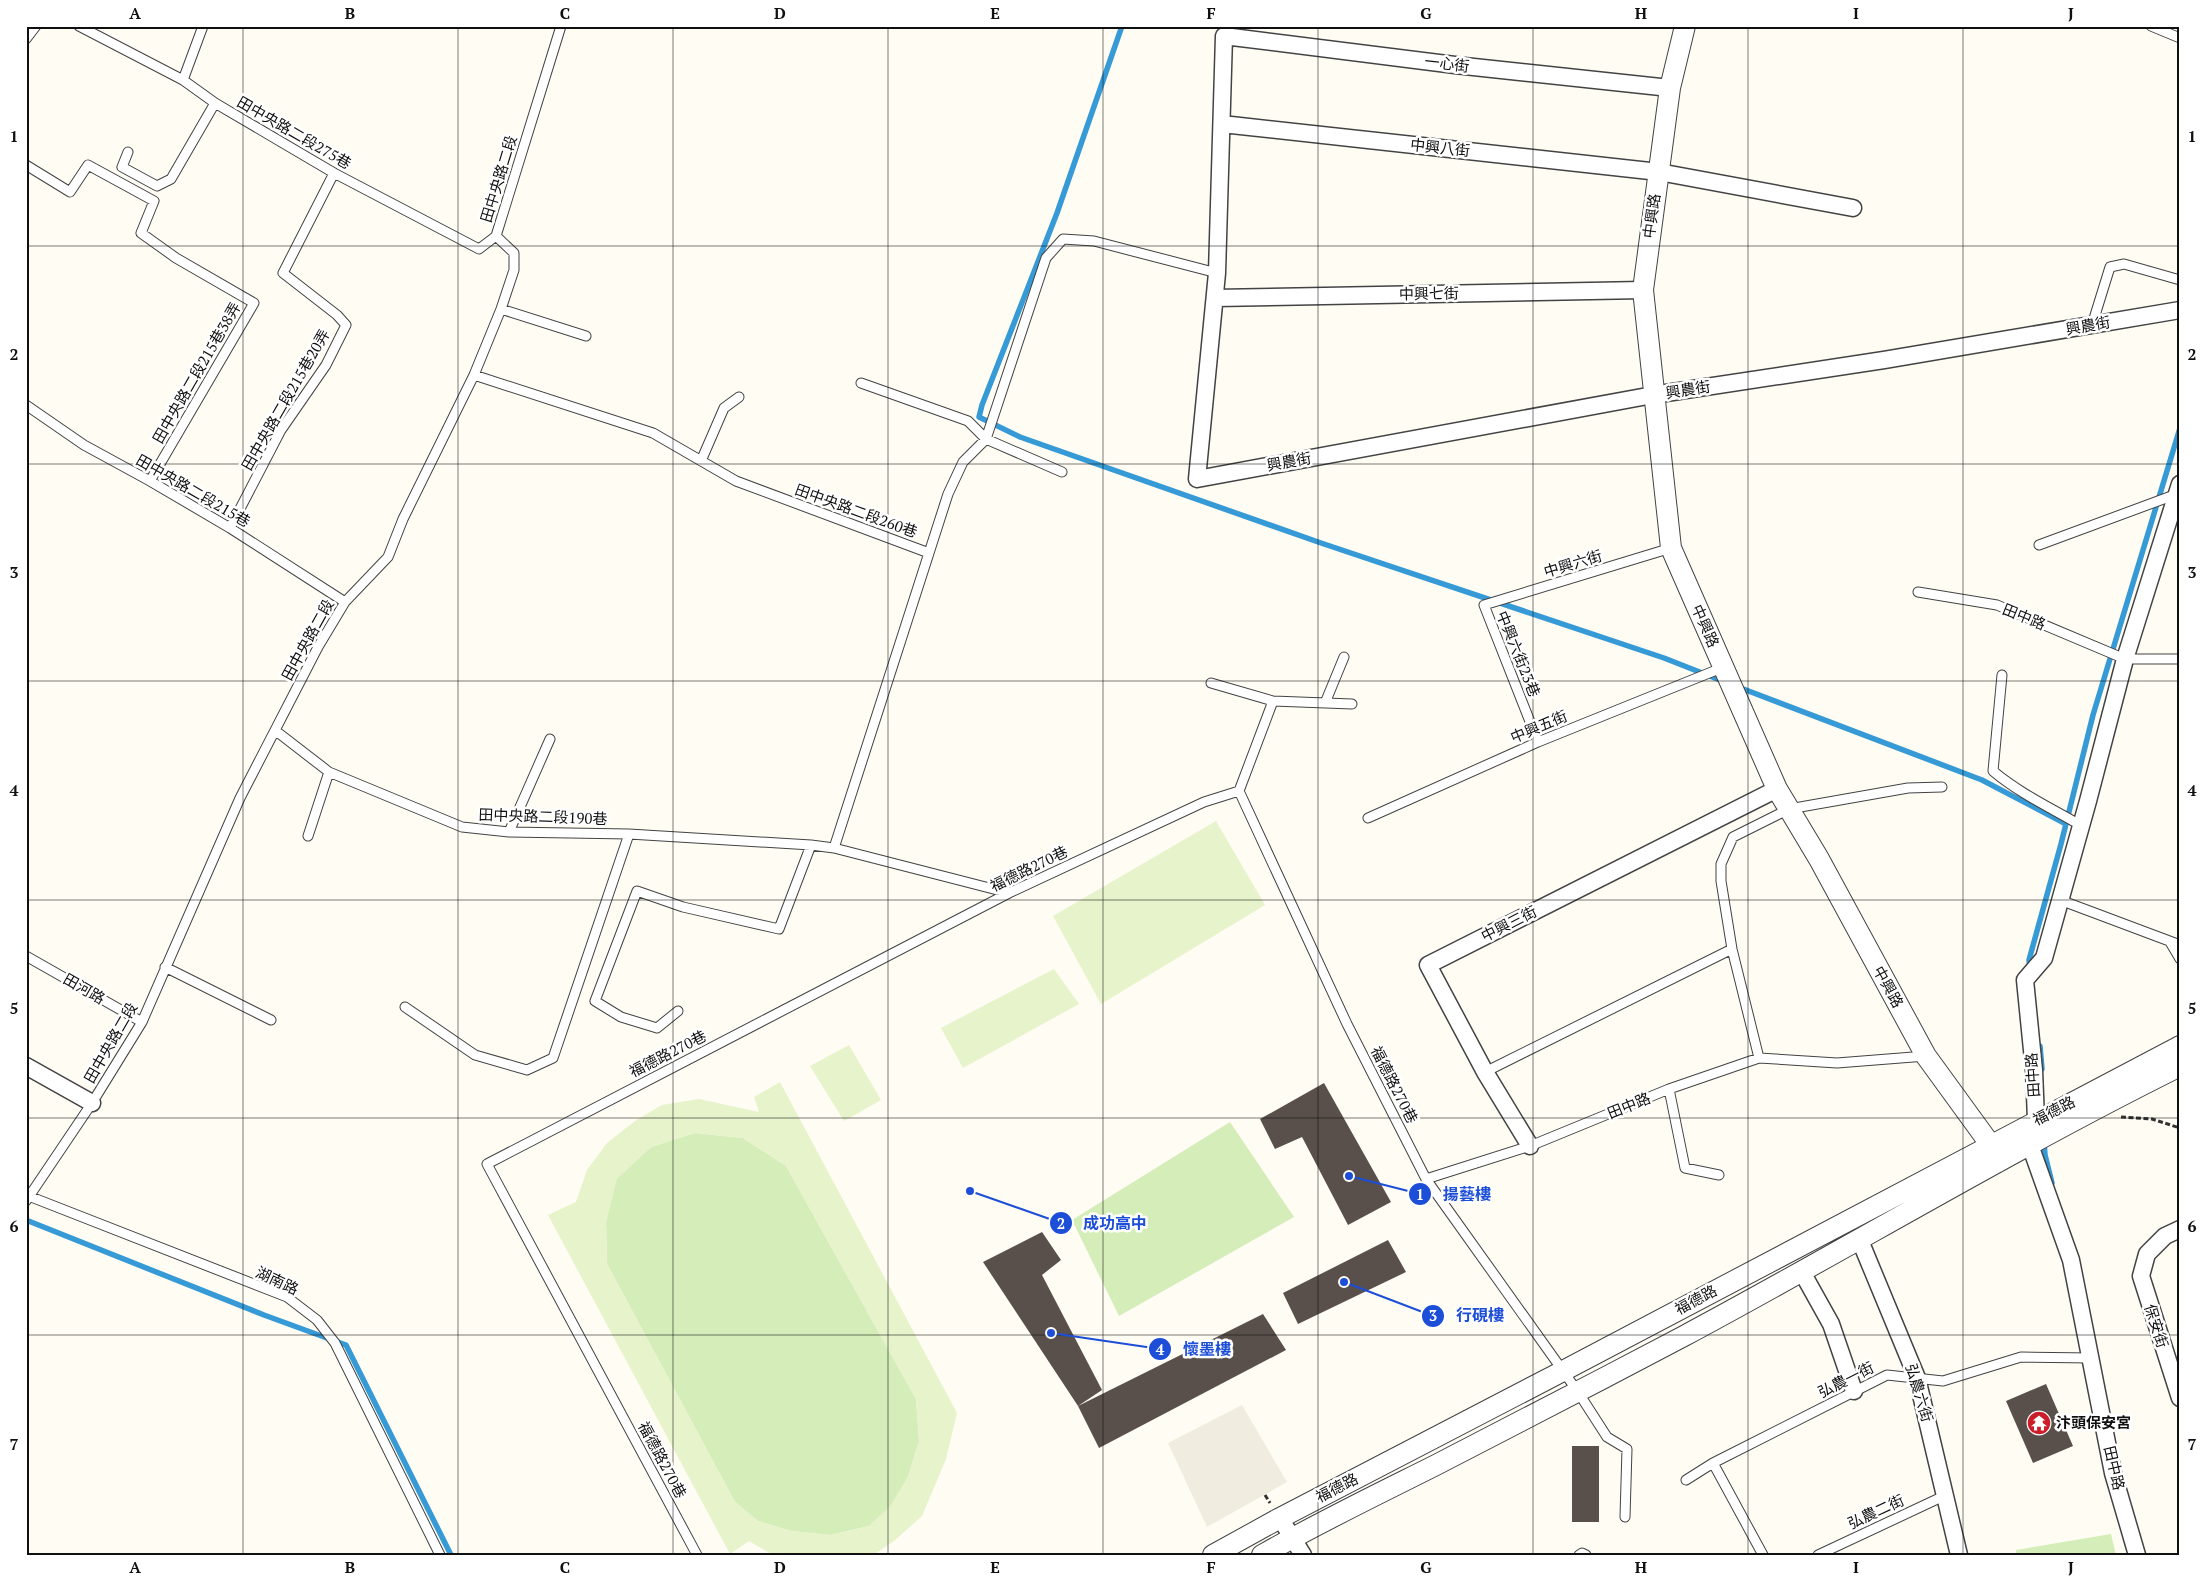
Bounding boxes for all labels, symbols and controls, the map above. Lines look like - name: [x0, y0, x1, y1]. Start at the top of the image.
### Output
- text: A: [129, 2, 141, 24]
- text: B: [345, 2, 355, 24]
- text: C: [560, 2, 570, 24]
- text: D: [774, 2, 786, 24]
- text: E: [990, 2, 1000, 24]
- text: F: [1206, 2, 1216, 24]
- text: G: [1420, 2, 1432, 24]
- text: H: [1635, 2, 1647, 24]
- text: I: [1853, 2, 1859, 24]
- text: J: [2068, 2, 2074, 24]
- street label: 一心街: [1424, 50, 1471, 76]
- street label: 田中央路二段275巷: [234, 91, 355, 173]
- text: 1: [9, 125, 19, 147]
- text: 1: [2187, 125, 2197, 147]
- street label: 田中央路二段: [475, 133, 521, 225]
- street label: 中興八街: [1409, 134, 1471, 160]
- street label: 中興路: [1638, 192, 1664, 240]
- street label: 中興七街: [1399, 282, 1459, 304]
- street label: 田中央路二段215巷38弄: [147, 298, 245, 447]
- street label: 興農街: [2064, 311, 2112, 339]
- street label: 田中央路二段215巷20弄: [236, 325, 334, 474]
- text: 2: [9, 343, 19, 365]
- text: 2: [2187, 343, 2197, 365]
- street label: 興農街: [1664, 376, 1712, 402]
- street label: 興農街: [1265, 447, 1313, 475]
- street label: 田中央路二段215巷: [133, 449, 254, 531]
- street label: 田中央路二段260巷: [792, 479, 920, 542]
- street label: 中興六街: [1541, 545, 1604, 581]
- text: 3: [9, 561, 19, 583]
- text: 3: [2187, 561, 2197, 583]
- street label: 田中央路二段: [277, 595, 338, 684]
- street label: 田中路: [2000, 598, 2049, 634]
- street label: 中興路: [1688, 601, 1724, 650]
- street label: 中興六街23巷: [1493, 608, 1545, 700]
- street label: 中興五街: [1507, 705, 1570, 747]
- text: 4: [9, 779, 19, 801]
- text: 4: [2187, 779, 2197, 801]
- street label: 田中央路二段190巷: [478, 804, 608, 828]
- street label: 福德路270巷: [986, 841, 1071, 896]
- street label: 中興三街: [1477, 901, 1540, 946]
- street label: 中興路: [1869, 962, 1909, 1011]
- street label: 田河路: [60, 968, 109, 1008]
- text: 5: [9, 997, 19, 1019]
- text: 5: [2187, 997, 2197, 1019]
- street label: 田中央路二段: [79, 999, 141, 1086]
- street label: 福德路270巷: [626, 1025, 710, 1081]
- street label: 福德路270巷: [1367, 1043, 1423, 1127]
- street label: 田中路: [2020, 1052, 2044, 1098]
- street label: 田中路: [1604, 1087, 1653, 1123]
- street label: 福德路: [2029, 1091, 2078, 1129]
- callout: 揚藝樓: [1408, 1179, 1501, 1210]
- text: 揚藝樓: [1443, 1183, 1491, 1205]
- text: 1: [1416, 1184, 1424, 1204]
- callout: 成功高中: [1048, 1208, 1157, 1239]
- text: 成功高中: [1083, 1212, 1147, 1234]
- text: 2: [1057, 1213, 1065, 1233]
- text: 6: [9, 1215, 19, 1237]
- text: 6: [2187, 1215, 2197, 1237]
- street label: 湖南路: [253, 1262, 302, 1299]
- street label: 福德路: [1671, 1280, 1720, 1319]
- callout: 行硯樓: [1421, 1300, 1514, 1331]
- street label: 保安街: [2140, 1301, 2173, 1350]
- text: 行硯樓: [1456, 1304, 1504, 1326]
- text: 3: [1429, 1305, 1437, 1325]
- callout: 懷墨樓: [1148, 1334, 1241, 1365]
- text: 懷墨樓: [1183, 1338, 1231, 1360]
- text: 4: [1156, 1339, 1165, 1359]
- street label: 弘農一街: [1814, 1357, 1877, 1402]
- street label: 弘農六街: [1902, 1361, 1938, 1424]
- temple icon: 汴頭保安宮: [2026, 1410, 2052, 1436]
- place label: 汴頭保安宮: [2056, 1412, 2131, 1432]
- street label: 福德路270巷: [634, 1418, 691, 1501]
- text: 7: [9, 1433, 19, 1455]
- text: 7: [2187, 1433, 2197, 1455]
- street label: 田中路: [2100, 1444, 2130, 1492]
- street label: 福德路: [1312, 1468, 1361, 1506]
- street label: 弘農二街: [1844, 1489, 1907, 1533]
- text: A: [129, 1556, 141, 1578]
- text: B: [345, 1556, 355, 1578]
- text: C: [560, 1556, 570, 1578]
- text: D: [774, 1556, 786, 1578]
- text: E: [990, 1556, 1000, 1578]
- text: F: [1206, 1556, 1216, 1578]
- text: G: [1420, 1556, 1432, 1578]
- text: H: [1635, 1556, 1647, 1578]
- text: I: [1853, 1556, 1859, 1578]
- text: J: [2068, 1556, 2074, 1578]

